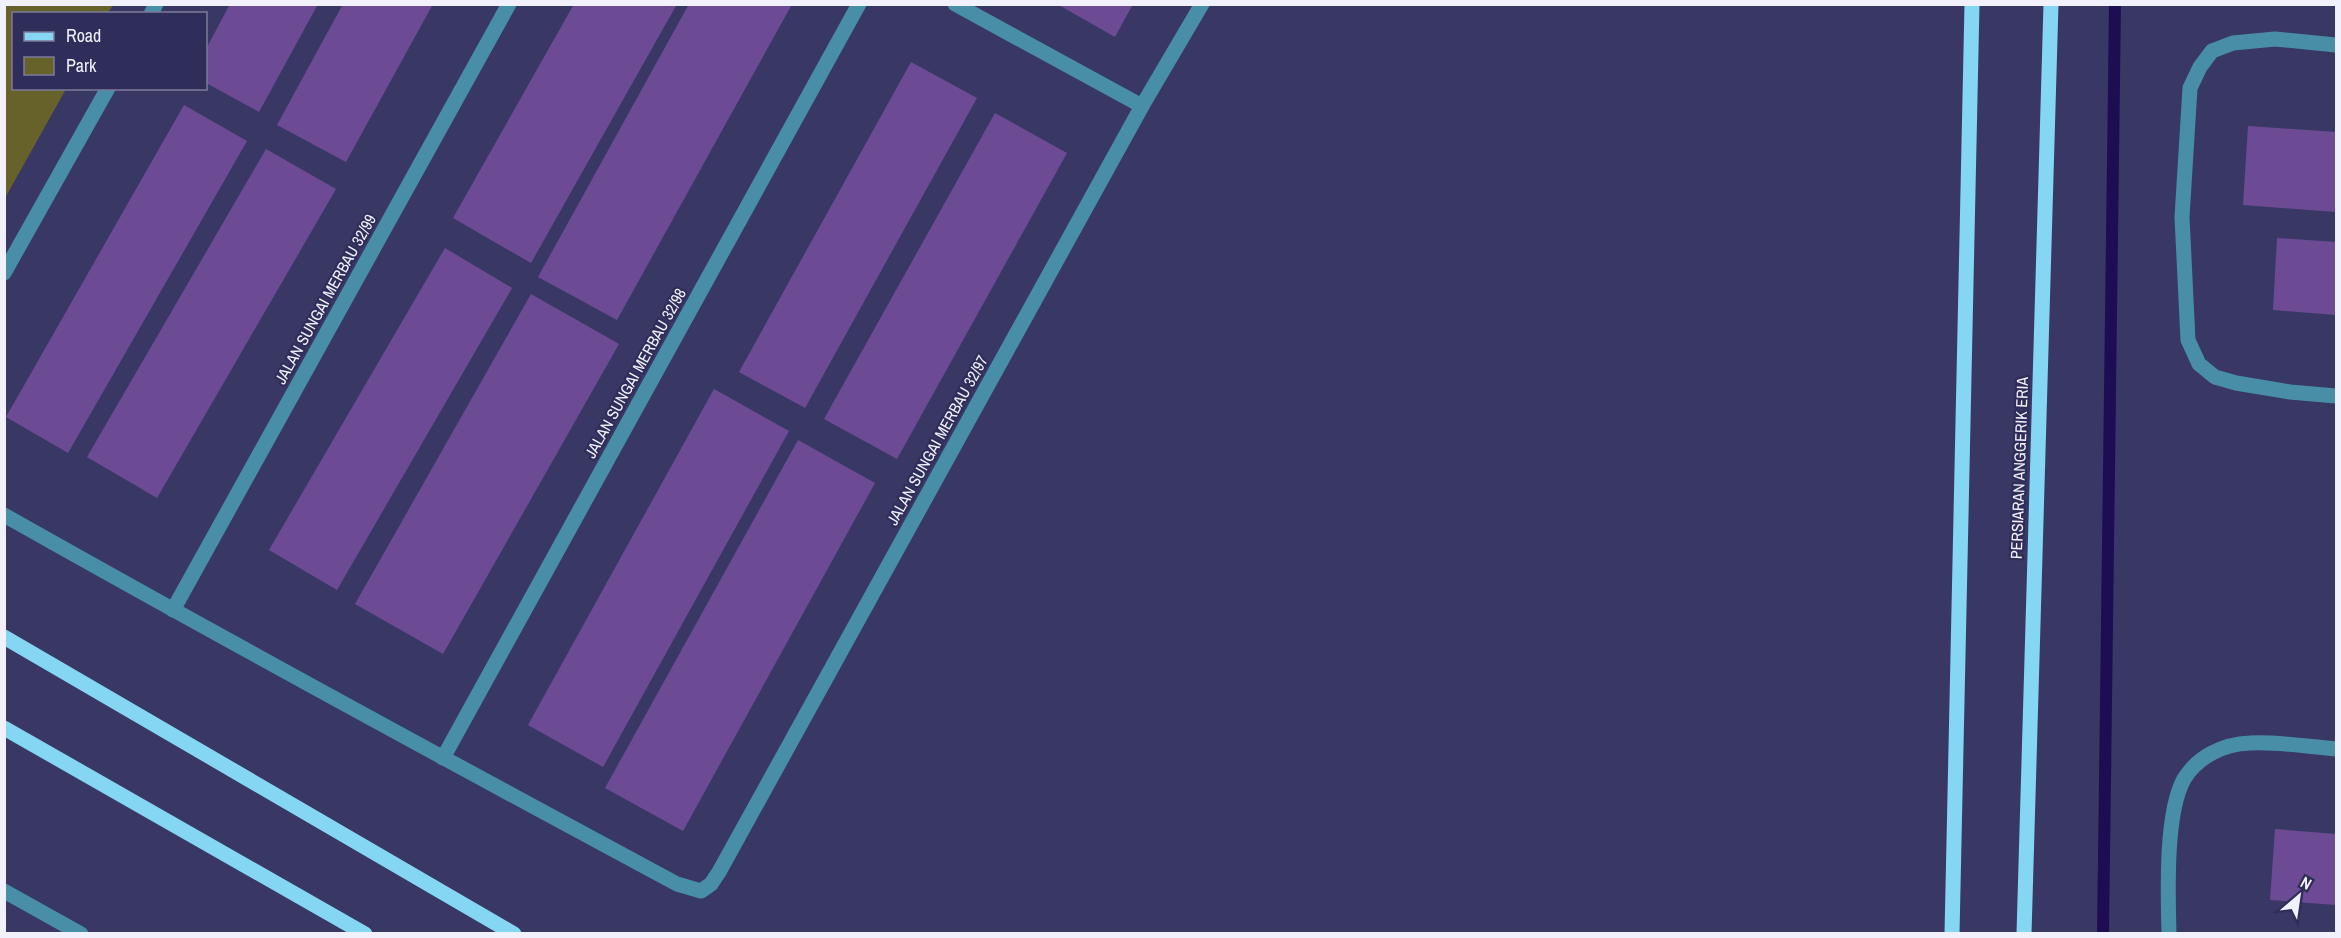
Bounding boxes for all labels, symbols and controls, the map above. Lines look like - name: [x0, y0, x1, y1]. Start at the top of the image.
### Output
- legend: [12, 12, 207, 90]
- text: Road: [66, 23, 101, 48]
- text: Park: [66, 53, 97, 78]
- street label: JALAN SUNGAI MERBAU 32/99: [269, 210, 381, 388]
- street label: JALAN SUNGAI MERBAU 32/98: [579, 284, 691, 462]
- street label: JALAN SUNGAI MERBAU 32/97: [881, 351, 993, 529]
- street label: PERSIARAN ANGGERIK ERIA: [2005, 376, 2033, 559]
- north arrow: [2269, 866, 2329, 926]
- text: N: [2297, 871, 2316, 895]

